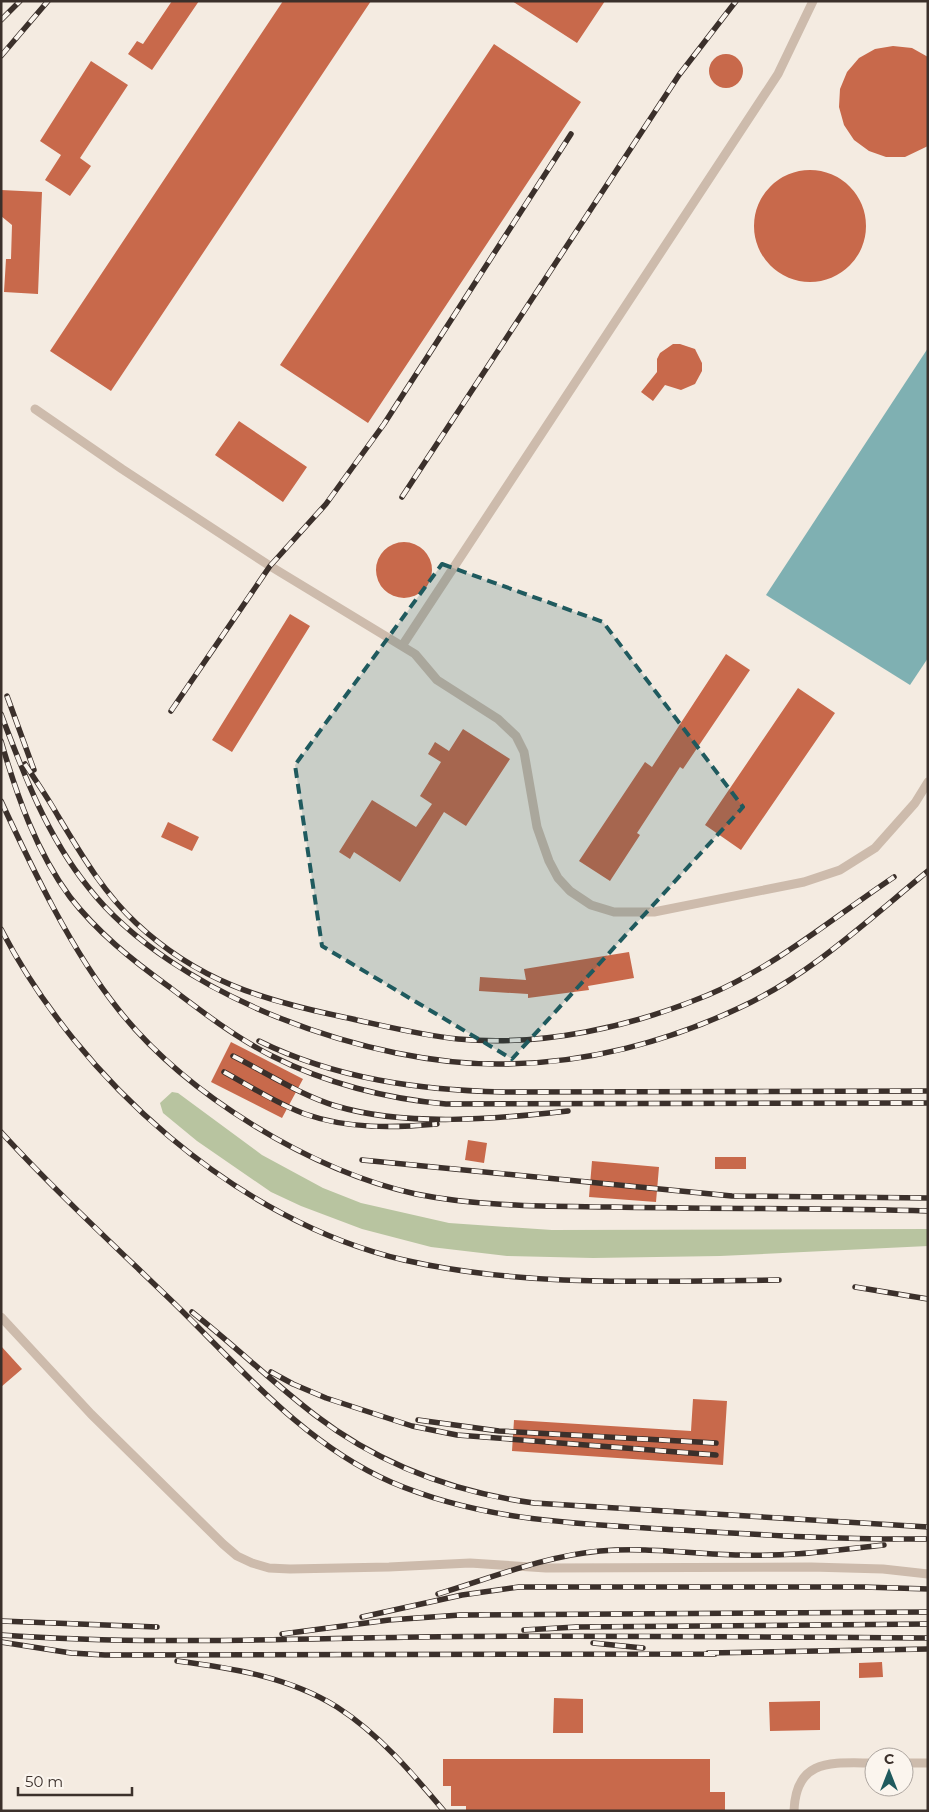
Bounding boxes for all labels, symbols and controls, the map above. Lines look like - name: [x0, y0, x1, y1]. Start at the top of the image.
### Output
- north arrow: [864, 1747, 914, 1797]
- text: С: [884, 1750, 894, 1768]
- scale bar: [18, 1764, 131, 1796]
- text: 50 m: [25, 1772, 63, 1791]

